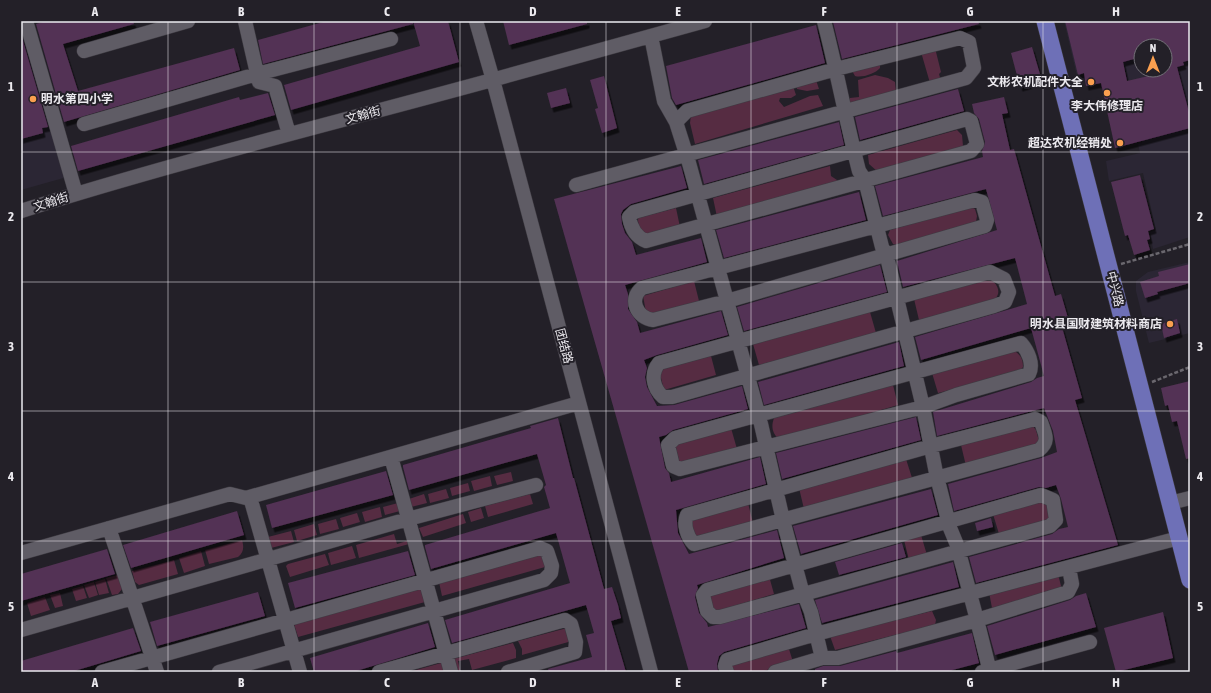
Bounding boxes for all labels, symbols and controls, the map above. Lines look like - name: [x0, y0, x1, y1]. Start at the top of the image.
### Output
- text: A: [91, 4, 99, 19]
- text: B: [238, 4, 245, 19]
- text: C: [384, 4, 390, 19]
- text: D: [529, 4, 537, 19]
- text: E: [675, 4, 681, 19]
- text: F: [821, 4, 827, 19]
- text: G: [967, 4, 974, 19]
- text: H: [1112, 4, 1120, 19]
- north arrow: [1133, 38, 1173, 78]
- text: N: [1150, 42, 1156, 54]
- place label: 文彬农机配件大全: [987, 75, 1083, 89]
- marker: 文彬农机配件大全: [1086, 77, 1096, 87]
- text: 1: [8, 79, 14, 94]
- text: 1: [1197, 79, 1203, 94]
- marker: 李大伟修理店: [1102, 88, 1112, 98]
- place label: 明水第四小学: [41, 92, 113, 106]
- marker: 明水第四小学: [28, 94, 38, 104]
- place label: 李大伟修理店: [1071, 99, 1143, 113]
- street label: 文翰街: [344, 104, 382, 126]
- place label: 超达农机经销处: [1028, 136, 1112, 150]
- marker: 超达农机经销处: [1115, 138, 1125, 148]
- street label: 文翰街: [32, 190, 70, 214]
- text: 2: [8, 209, 14, 224]
- text: 2: [1197, 209, 1203, 224]
- street label: 中兴路: [1104, 270, 1126, 308]
- place label: 明水县国财建筑材料商店: [1030, 317, 1162, 331]
- marker: 明水县国财建筑材料商店: [1165, 319, 1175, 329]
- street label: 团结路: [553, 327, 575, 365]
- text: 3: [8, 339, 14, 354]
- text: 3: [1197, 339, 1203, 354]
- text: 4: [7, 469, 14, 484]
- text: 4: [1196, 469, 1203, 484]
- text: 5: [8, 599, 14, 614]
- text: 5: [1197, 599, 1203, 614]
- text: A: [91, 675, 99, 690]
- text: B: [238, 675, 245, 690]
- text: C: [384, 675, 390, 690]
- text: D: [529, 675, 537, 690]
- text: E: [675, 675, 681, 690]
- text: F: [821, 675, 827, 690]
- text: G: [967, 675, 974, 690]
- text: H: [1112, 675, 1120, 690]

